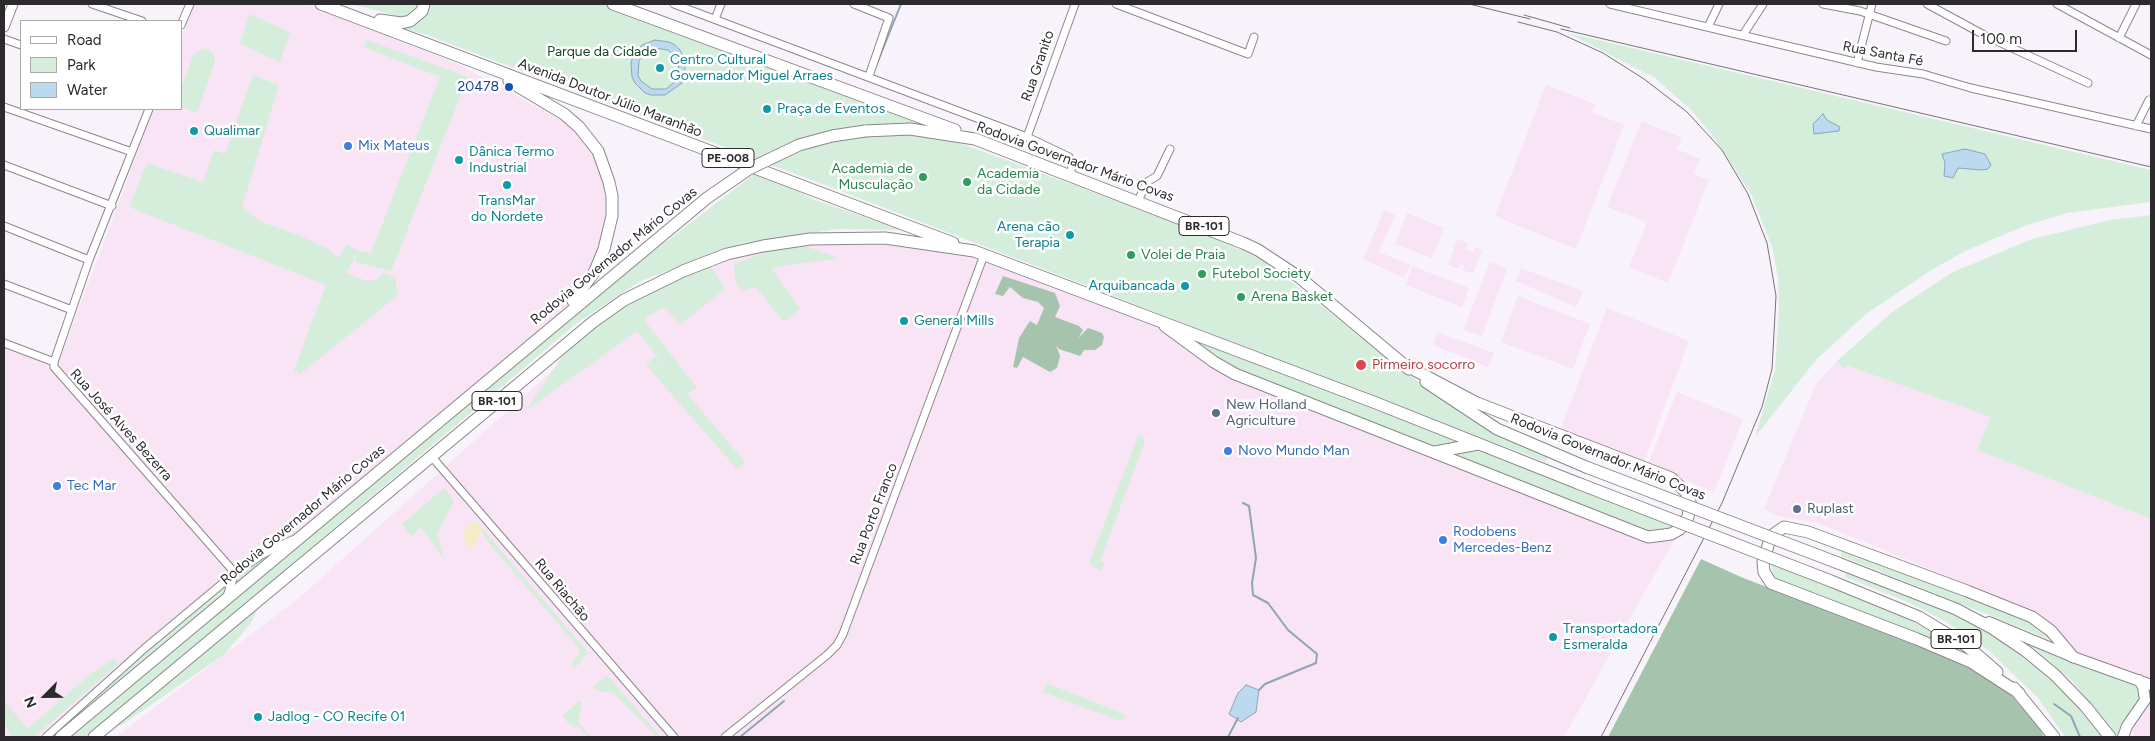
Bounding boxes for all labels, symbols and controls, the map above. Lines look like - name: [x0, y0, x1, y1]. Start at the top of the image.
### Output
- legend: [20, 20, 182, 110]
- scale bar: [1975, 20, 2080, 52]
- street label: Rua Granito: [1018, 28, 1058, 104]
- text: 100 m: [1980, 30, 2022, 48]
- text: Road: [67, 31, 102, 49]
- street label: Rua Santa Fé: [1841, 38, 1925, 70]
- park label: Parque da Cidade: [547, 44, 657, 60]
- place label: Centro Cultural Governador Miguel Arraes: [670, 52, 833, 84]
- street label: Avenida Doutor Júlio Maranhão: [516, 55, 704, 141]
- text: Park: [67, 56, 96, 74]
- marker: Centro Cultural Governador Miguel Arraes: [654, 62, 666, 74]
- place label: 20478: [457, 79, 499, 95]
- text: Water: [67, 81, 107, 99]
- marker: 20478: [503, 81, 515, 93]
- place label: Praça de Eventos: [777, 101, 885, 117]
- marker: Praça de Eventos: [761, 103, 773, 115]
- street label: Rodovia Governador Mário Covas: [974, 118, 1176, 206]
- place label: Qualimar: [204, 123, 260, 139]
- marker: Qualimar: [188, 125, 200, 137]
- place label: Mix Mateus: [358, 138, 429, 154]
- marker: Mix Mateus: [342, 140, 354, 152]
- place label: Dânica Termo Industrial: [469, 144, 554, 176]
- road number: PE-008: [702, 148, 754, 168]
- marker: Dânica Termo Industrial: [453, 154, 465, 166]
- place label: Academia de Musculação: [831, 161, 913, 193]
- place label: Academia da Cidade: [977, 166, 1040, 198]
- marker: Academia de Musculação: [917, 171, 929, 183]
- marker: Academia da Cidade: [961, 176, 973, 188]
- marker: TransMar do Nordete: [501, 179, 513, 191]
- street label: Rodovia Governador Mário Covas: [527, 184, 701, 328]
- place label: TransMar do Nordete: [471, 193, 543, 226]
- road number: BR-101: [1179, 217, 1229, 236]
- place label: Arena cão Terapia: [997, 219, 1060, 252]
- marker: Arena cão Terapia: [1064, 229, 1076, 241]
- place label: Volei de Praia: [1141, 247, 1225, 263]
- marker: Volei de Praia: [1125, 249, 1137, 261]
- place label: Futebol Society: [1212, 266, 1311, 282]
- marker: Futebol Society: [1196, 268, 1208, 280]
- place label: Arquibancada: [1088, 278, 1175, 294]
- marker: Arquibancada: [1179, 280, 1191, 292]
- place label: Arena Basket: [1251, 289, 1333, 305]
- marker: Arena Basket: [1235, 291, 1247, 303]
- place label: General Mills: [914, 313, 994, 329]
- marker: General Mills: [898, 315, 910, 327]
- place label: Pirmeiro socorro: [1372, 357, 1475, 373]
- marker: Pirmeiro socorro: [1354, 358, 1368, 372]
- street label: Rua José Alves Bezerra: [66, 366, 176, 484]
- road number: BR-101: [472, 392, 522, 411]
- place label: New Holland Agriculture: [1226, 397, 1307, 430]
- marker: New Holland Agriculture: [1210, 407, 1222, 419]
- street label: Rodovia Governador Mário Covas: [1508, 410, 1708, 504]
- street label: Rodovia Governador Mário Covas: [218, 441, 388, 589]
- place label: Novo Mundo Man: [1238, 443, 1350, 459]
- marker: Novo Mundo Man: [1222, 445, 1234, 457]
- street label: Rua Porto Franco: [847, 461, 901, 567]
- place label: Tec Mar: [67, 478, 116, 494]
- marker: Tec Mar: [51, 480, 63, 492]
- place label: Ruplast: [1807, 501, 1854, 517]
- marker: Ruplast: [1791, 503, 1803, 515]
- place label: Rodobens Mercedes-Benz: [1453, 524, 1552, 556]
- marker: Rodobens Mercedes-Benz: [1437, 534, 1449, 546]
- street label: Rua Riachão: [531, 555, 593, 625]
- place label: Transportadora Esmeralda: [1563, 621, 1658, 654]
- road number: BR-101: [1931, 630, 1981, 648]
- marker: Transportadora Esmeralda: [1547, 631, 1559, 643]
- north arrow: [20, 671, 70, 721]
- text: N: [21, 694, 41, 710]
- place label: Jadlog - CO Recife 01: [268, 709, 405, 725]
- marker: Jadlog - CO Recife 01: [252, 711, 264, 723]

